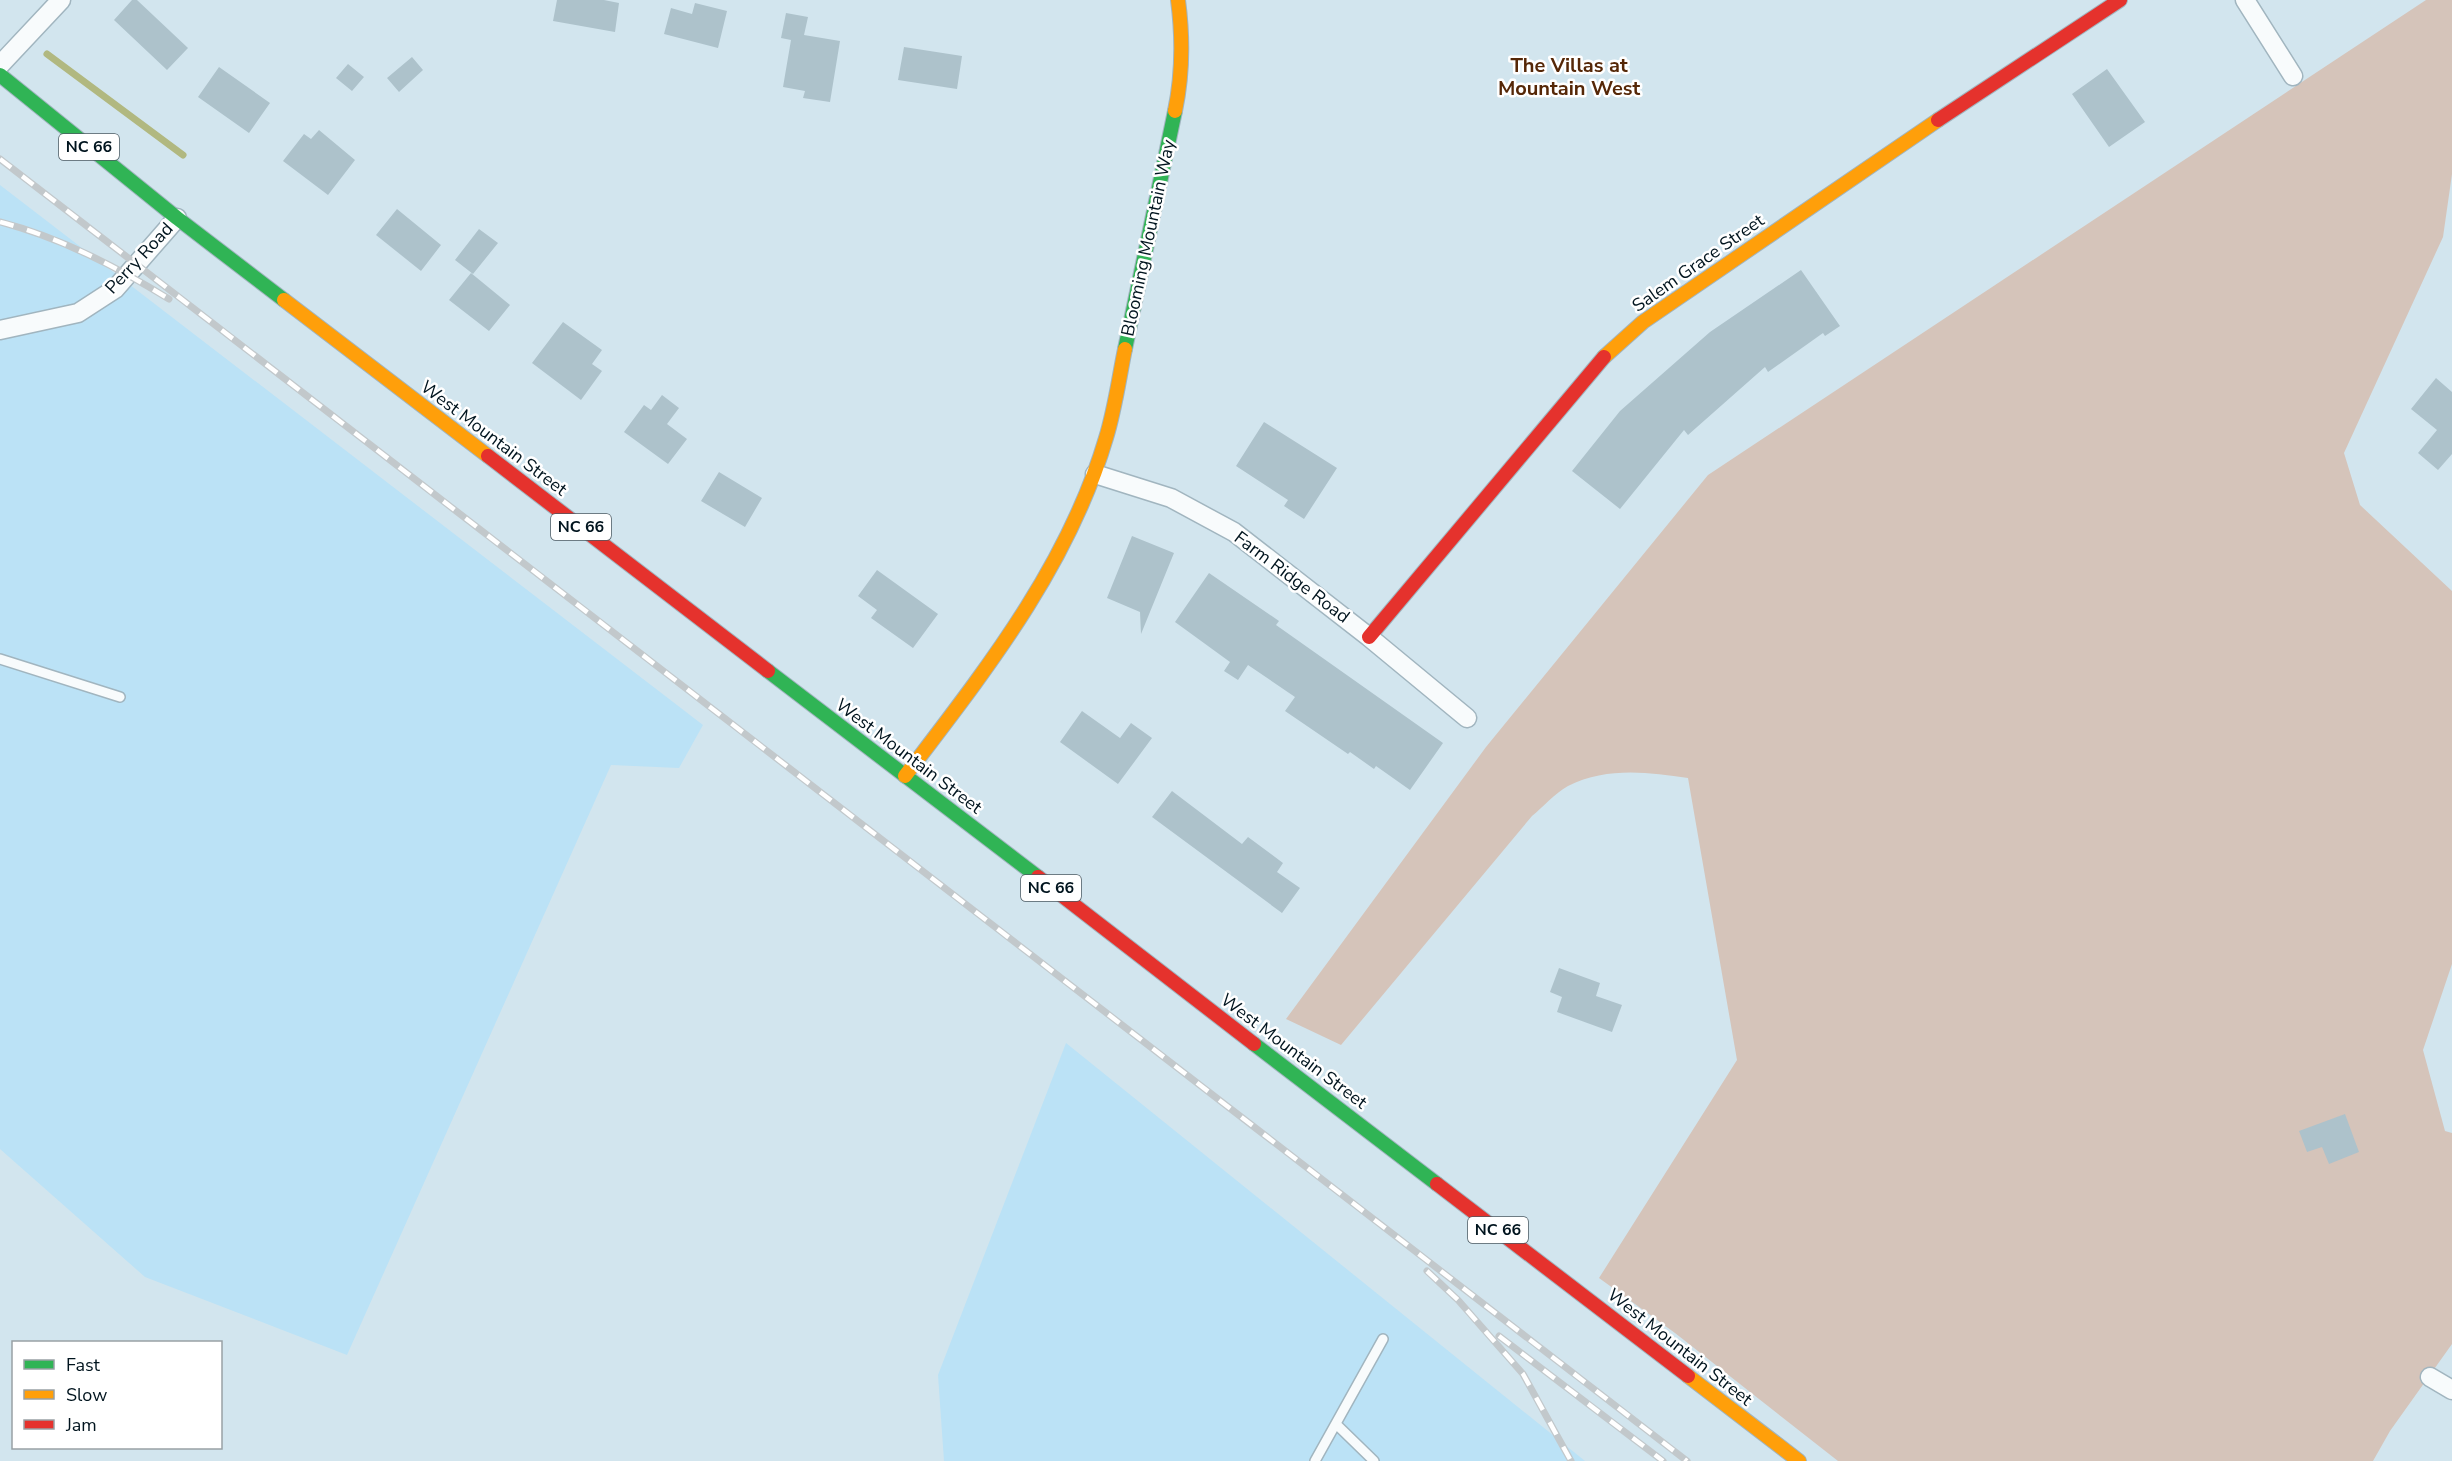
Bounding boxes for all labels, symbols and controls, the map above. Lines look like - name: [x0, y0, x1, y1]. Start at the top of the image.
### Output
- district label: The Villas at Mountain West: [1498, 52, 1640, 102]
- road number: NC 66: [59, 134, 119, 160]
- street label: Blooming Mountain Way: [1115, 137, 1181, 339]
- street label: Salem Grace Street: [1627, 208, 1769, 318]
- street label: Perry Road: [100, 217, 178, 299]
- street label: West Mountain Street: [416, 375, 573, 501]
- road number: NC 66: [551, 514, 611, 540]
- street label: Farm Ridge Road: [1229, 526, 1355, 628]
- street label: West Mountain Street: [831, 693, 988, 819]
- road number: NC 66: [1021, 875, 1081, 901]
- street label: West Mountain Street: [1216, 988, 1373, 1114]
- road number: NC 66: [1468, 1217, 1528, 1243]
- street label: West Mountain Street: [1603, 1283, 1758, 1412]
- legend: [12, 1341, 222, 1449]
- text: Fast: [66, 1353, 101, 1377]
- text: Slow: [66, 1383, 107, 1407]
- text: Jam: [65, 1413, 97, 1437]

